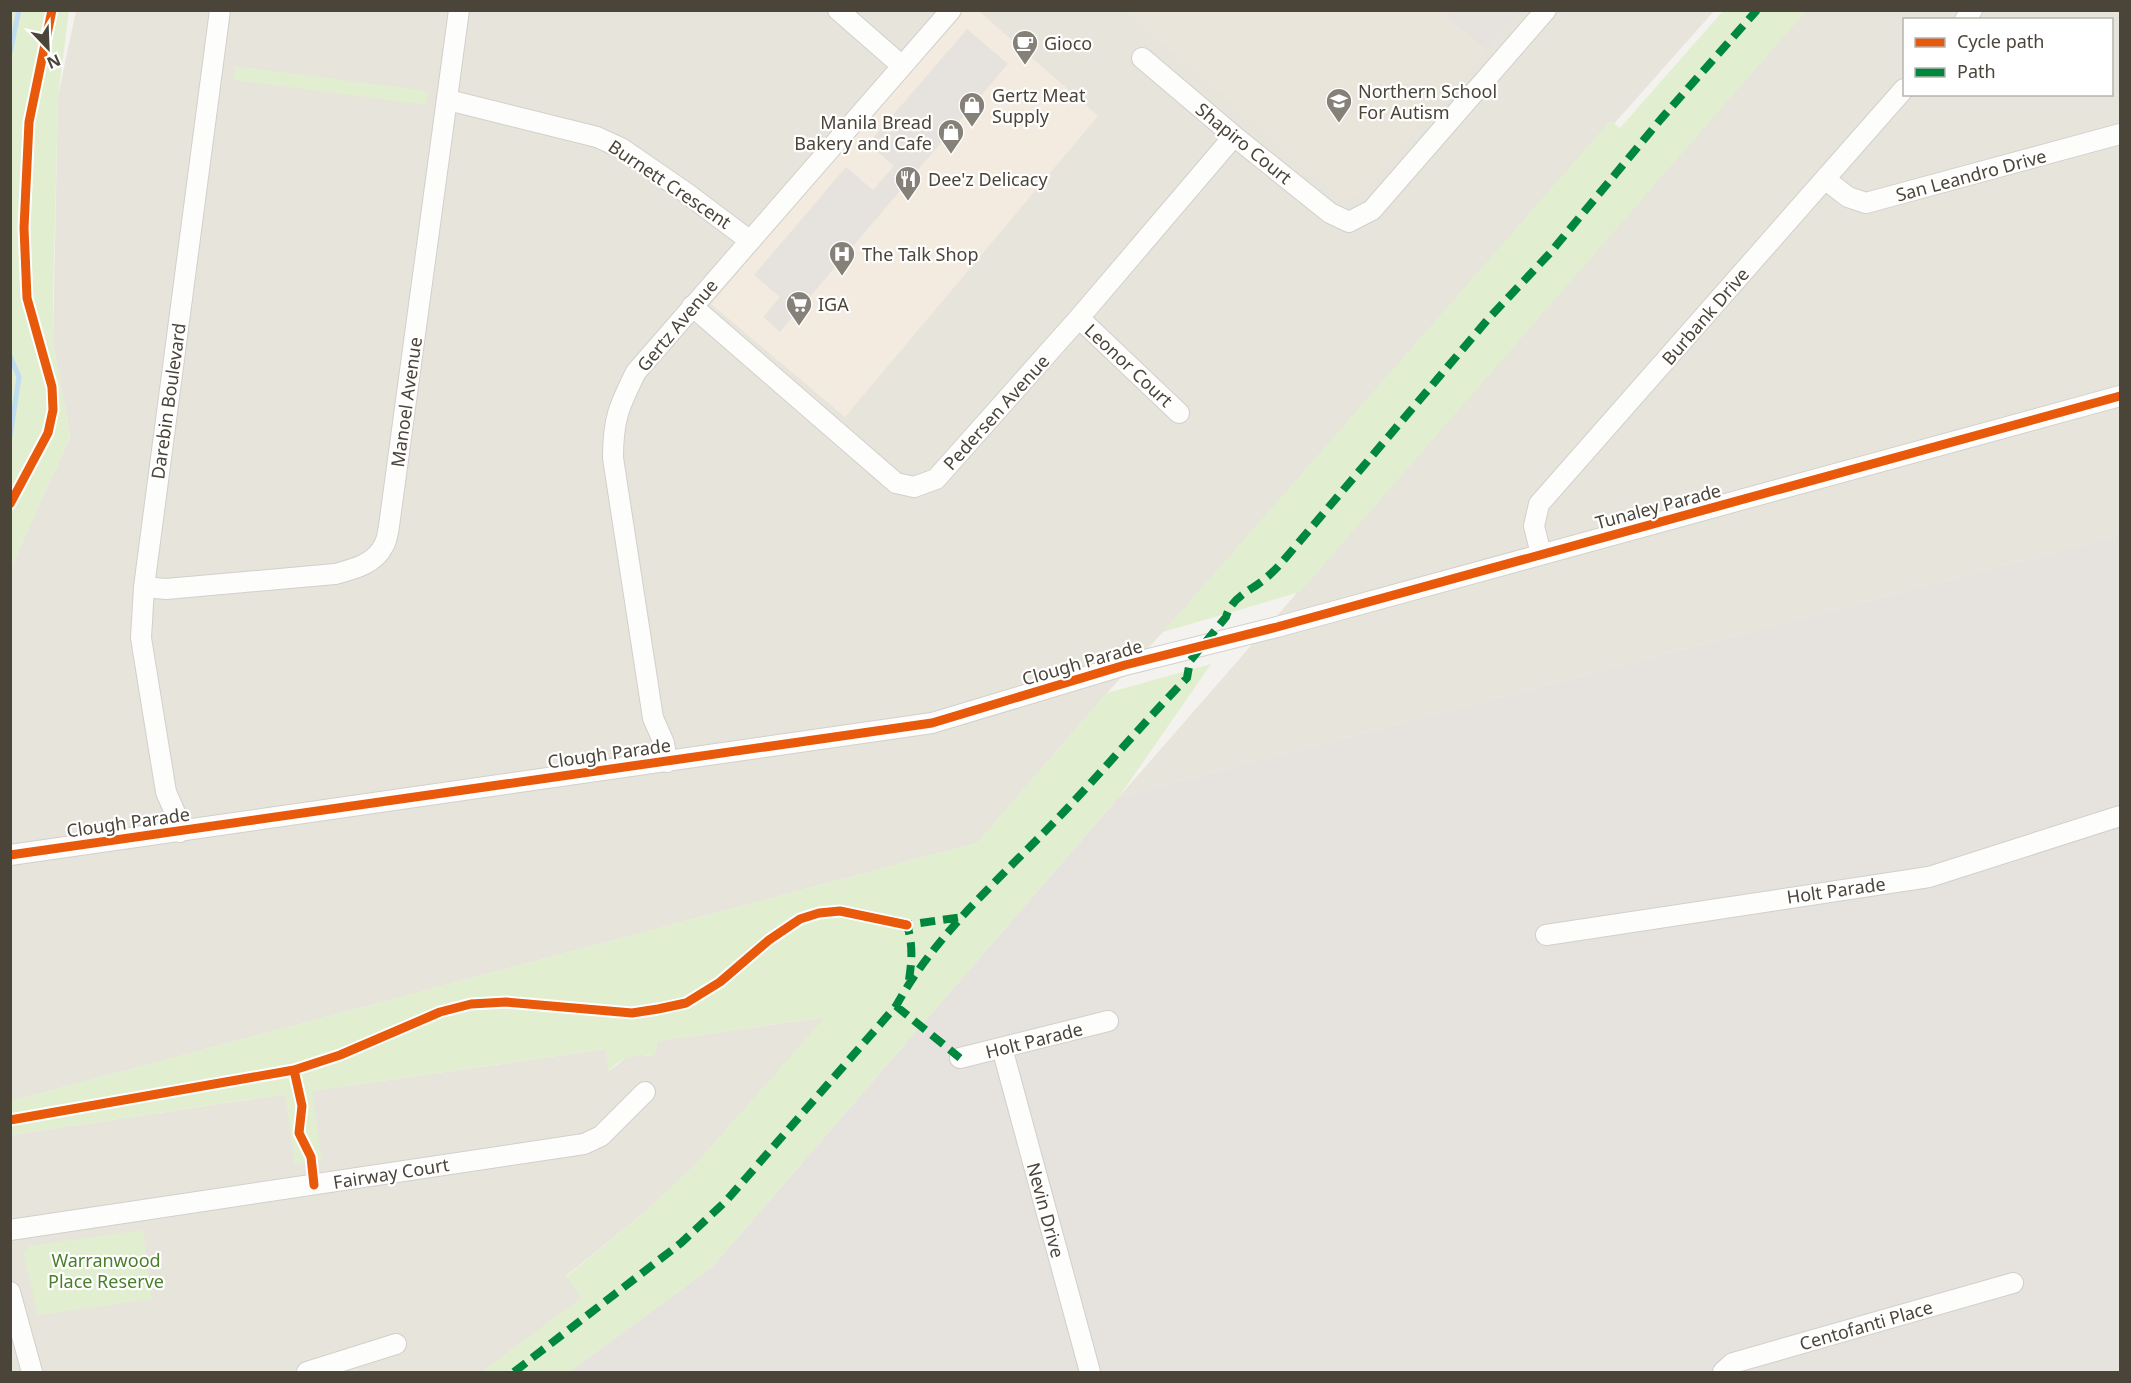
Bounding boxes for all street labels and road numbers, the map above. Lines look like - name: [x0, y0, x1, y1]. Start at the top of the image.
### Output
- street label: Shapiro Court: [1191, 97, 1297, 189]
- street label: Burnett Crescent: [604, 134, 736, 234]
- street label: San Leandro Drive: [1893, 143, 2049, 207]
- street label: Burbank Drive: [1656, 262, 1754, 370]
- street label: Gertz Avenue: [631, 274, 723, 376]
- street label: Leonor Court: [1080, 318, 1178, 412]
- street label: Darebin Boulevard: [145, 321, 191, 481]
- street label: Manoel Avenue: [385, 335, 427, 469]
- street label: Pedersen Avenue: [938, 349, 1054, 475]
- street label: Tunaley Parade: [1593, 478, 1723, 534]
- street label: Clough Parade: [1019, 633, 1145, 691]
- street label: Clough Parade: [546, 732, 672, 774]
- street label: Clough Parade: [65, 801, 191, 843]
- street label: Holt Parade: [1785, 871, 1887, 909]
- street label: Holt Parade: [983, 1016, 1085, 1064]
- street label: Fairway Court: [331, 1152, 451, 1194]
- street label: Nevin Drive: [1022, 1160, 1070, 1260]
- street label: Centofanti Place: [1797, 1294, 1935, 1356]

